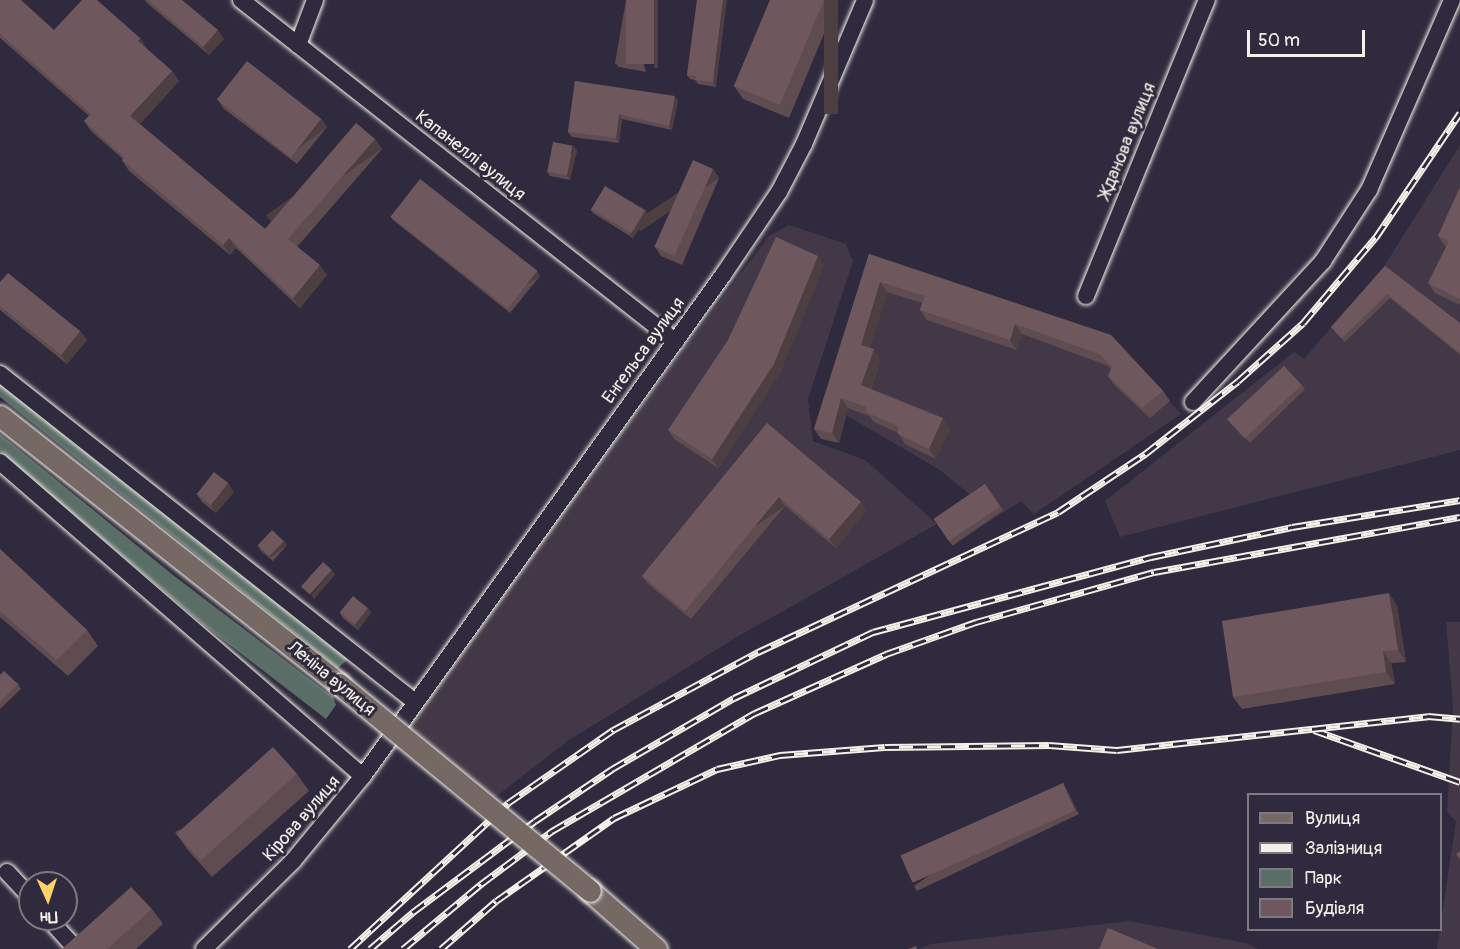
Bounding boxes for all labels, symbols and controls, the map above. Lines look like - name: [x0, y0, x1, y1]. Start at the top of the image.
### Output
- scale bar: [1250, 18, 1368, 56]
- text: 50 m: [1258, 29, 1300, 52]
- street label: Жданова вулиця: [1095, 80, 1161, 202]
- street label: Капанеллі вулиця: [411, 106, 529, 206]
- street label: Енгельса вулиця: [598, 294, 690, 408]
- street label: Леніна вулиця: [283, 637, 379, 721]
- street label: Кірова вулиця: [259, 772, 345, 866]
- legend: [1247, 793, 1442, 931]
- text: Вулиця: [1305, 807, 1360, 830]
- text: Залізниця: [1305, 837, 1382, 860]
- text: Парк: [1305, 867, 1342, 890]
- north arrow: [18, 871, 78, 931]
- text: Будівля: [1305, 897, 1364, 920]
- text: Пн: [40, 907, 58, 927]

